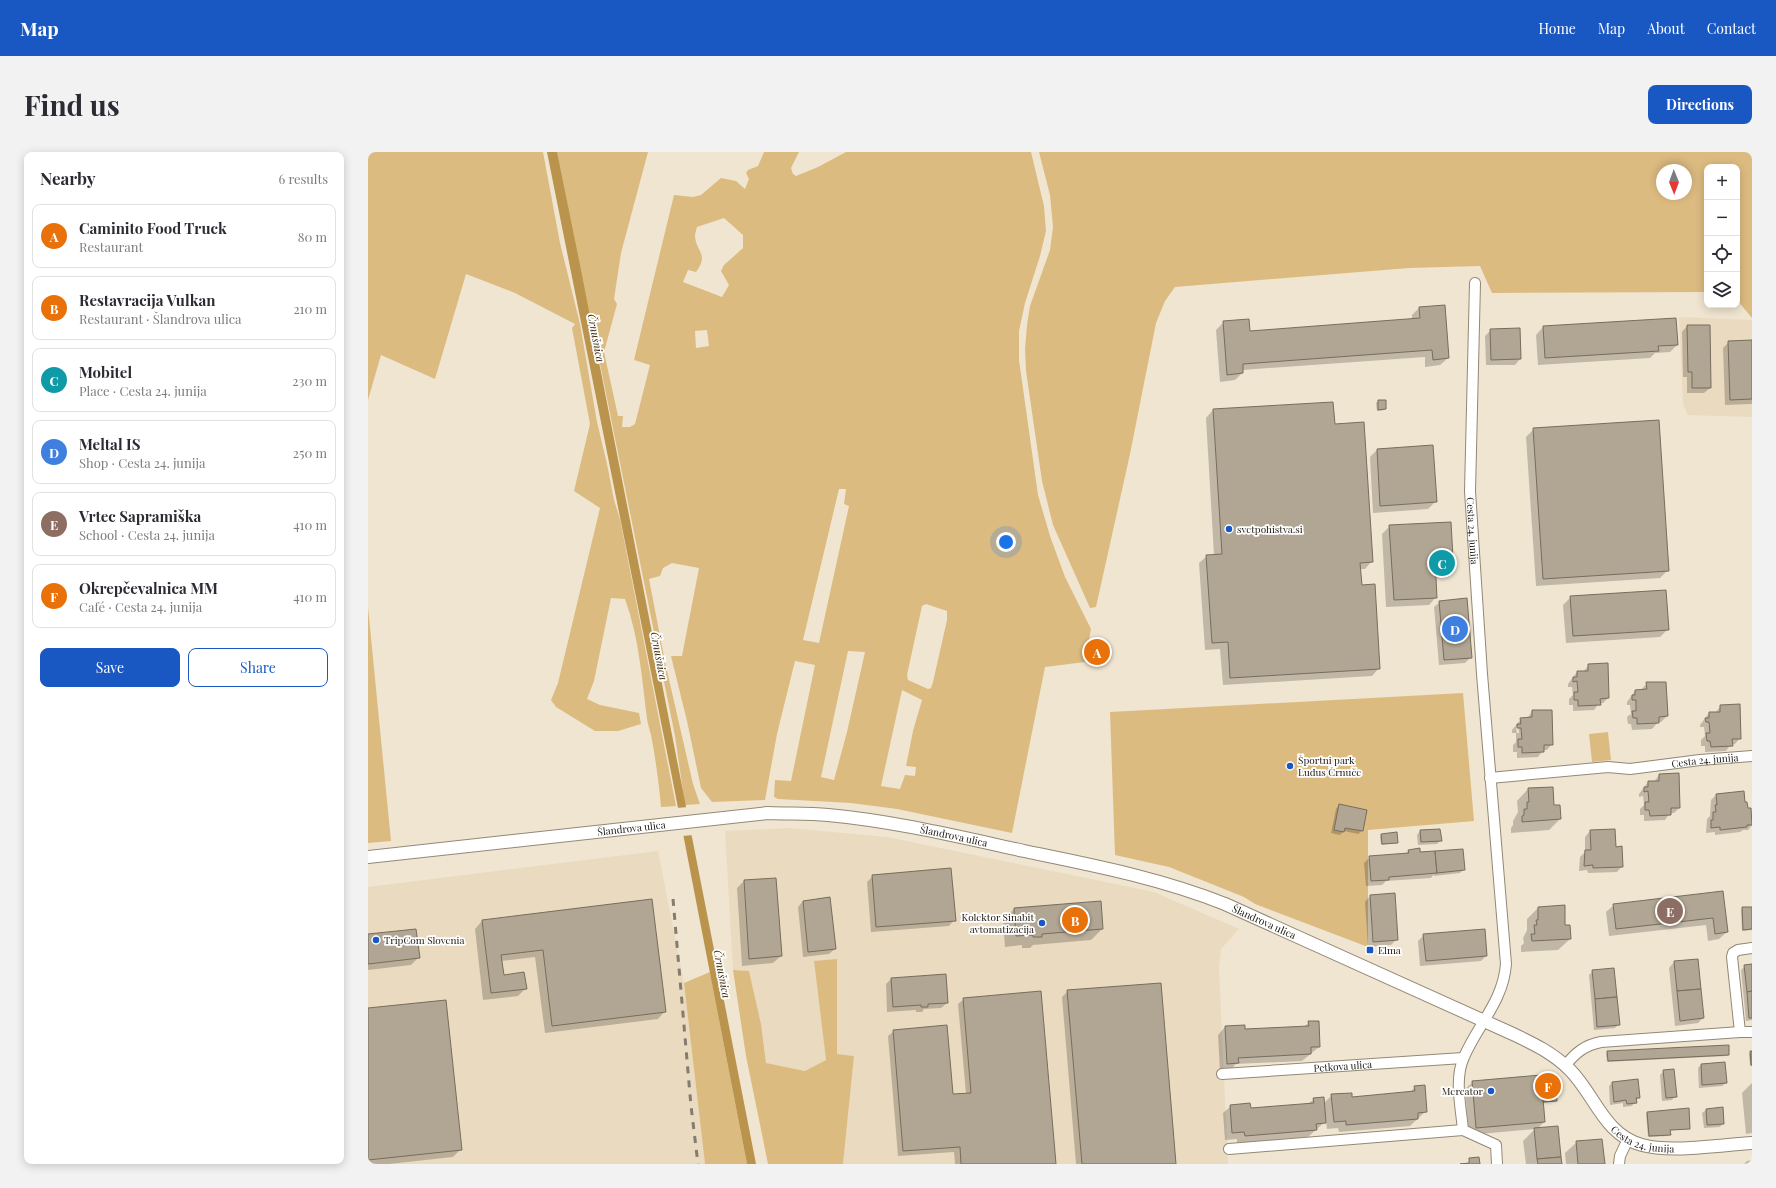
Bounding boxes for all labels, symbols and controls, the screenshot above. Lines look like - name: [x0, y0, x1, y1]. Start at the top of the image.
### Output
- text: Map: [20, 15, 59, 41]
- text: Home: [1538, 19, 1576, 38]
- text: Map: [1598, 19, 1625, 38]
- text: About: [1647, 19, 1685, 38]
- text: Contact: [1707, 19, 1756, 38]
- button: Directions: [1648, 85, 1752, 124]
- text: Find us: [24, 86, 120, 123]
- north arrow: [1656, 164, 1692, 200]
- map controls: [1704, 164, 1740, 308]
- button: +: [1704, 164, 1740, 200]
- text: Nearby: [40, 167, 95, 189]
- text: 6 results: [278, 170, 328, 187]
- button: −: [1704, 200, 1740, 236]
- text: Caminito Food Truck: [79, 218, 227, 238]
- text: A: [50, 228, 58, 245]
- text: 80 m: [298, 228, 327, 245]
- button: locate: [1704, 236, 1740, 272]
- text: Restaurant: [79, 238, 143, 255]
- button: layers: [1704, 272, 1740, 308]
- text: Restavracija Vulkan: [79, 290, 215, 310]
- text: B: [50, 300, 58, 317]
- text: 210 m: [293, 300, 327, 317]
- text: Restaurant · Šlandrova ulica: [79, 310, 242, 327]
- water label: Črnušnica: [584, 312, 609, 364]
- text: Mobitel: [79, 362, 132, 382]
- text: C: [49, 372, 59, 389]
- text: 230 m: [292, 372, 327, 389]
- text: Place · Cesta 24. junija: [79, 382, 207, 399]
- text: Meltal IS: [79, 434, 140, 454]
- text: D: [49, 444, 59, 461]
- text: 250 m: [293, 444, 327, 461]
- text: Shop · Cesta 24. junija: [79, 454, 205, 471]
- street label: Cesta 24. junija: [1463, 497, 1482, 565]
- text: Vrtec Sapramiška: [79, 506, 201, 526]
- text: E: [50, 516, 58, 533]
- text: 410 m: [293, 516, 327, 533]
- place label: svetpohistva.si: [1237, 522, 1303, 536]
- marker: svetpohistva.si: [1224, 524, 1234, 534]
- text: School · Cesta 24. junija: [79, 526, 215, 543]
- your location: [996, 532, 1016, 552]
- pin: C: [1429, 548, 1455, 578]
- text: Okrepčevalnica MM: [79, 578, 218, 598]
- text: F: [50, 588, 58, 605]
- text: 410 m: [293, 588, 327, 605]
- text: Café · Cesta 24. junija: [79, 598, 202, 615]
- pin: D: [1442, 614, 1468, 644]
- water label: Črnušnica: [647, 630, 672, 682]
- pin: A: [1084, 637, 1110, 667]
- button: Save: [40, 648, 180, 687]
- button: Share: [188, 648, 328, 687]
- street label: Cesta 24. junija: [1671, 750, 1739, 771]
- place label: Športni park Ludus Črnuče: [1298, 753, 1361, 779]
- marker: Športni park Ludus Črnuče: [1285, 761, 1295, 771]
- street label: Šlandrova ulica: [597, 817, 666, 839]
- street label: Šlandrova ulica: [919, 822, 989, 850]
- pin: E: [1657, 896, 1683, 926]
- street label: Šlandrova ulica: [1230, 901, 1298, 942]
- pin: B: [1062, 905, 1088, 935]
- place label: Kolektor Sinabit avtomatizacija: [962, 910, 1034, 936]
- marker: Kolektor Sinabit avtomatizacija: [1037, 918, 1047, 928]
- place label: TripCom Slovenia: [384, 933, 464, 947]
- marker: TripCom Slovenia: [371, 935, 381, 945]
- place label: Elma: [1378, 943, 1401, 957]
- marker: Elma: [1365, 945, 1375, 955]
- water label: Črnušnica: [710, 948, 735, 1000]
- street label: Petkova ulica: [1313, 1057, 1373, 1075]
- pin: F: [1535, 1071, 1561, 1101]
- place label: Mercator: [1442, 1084, 1484, 1098]
- marker: Mercator: [1486, 1086, 1496, 1096]
- street label: Cesta 24. junija: [1608, 1122, 1674, 1155]

